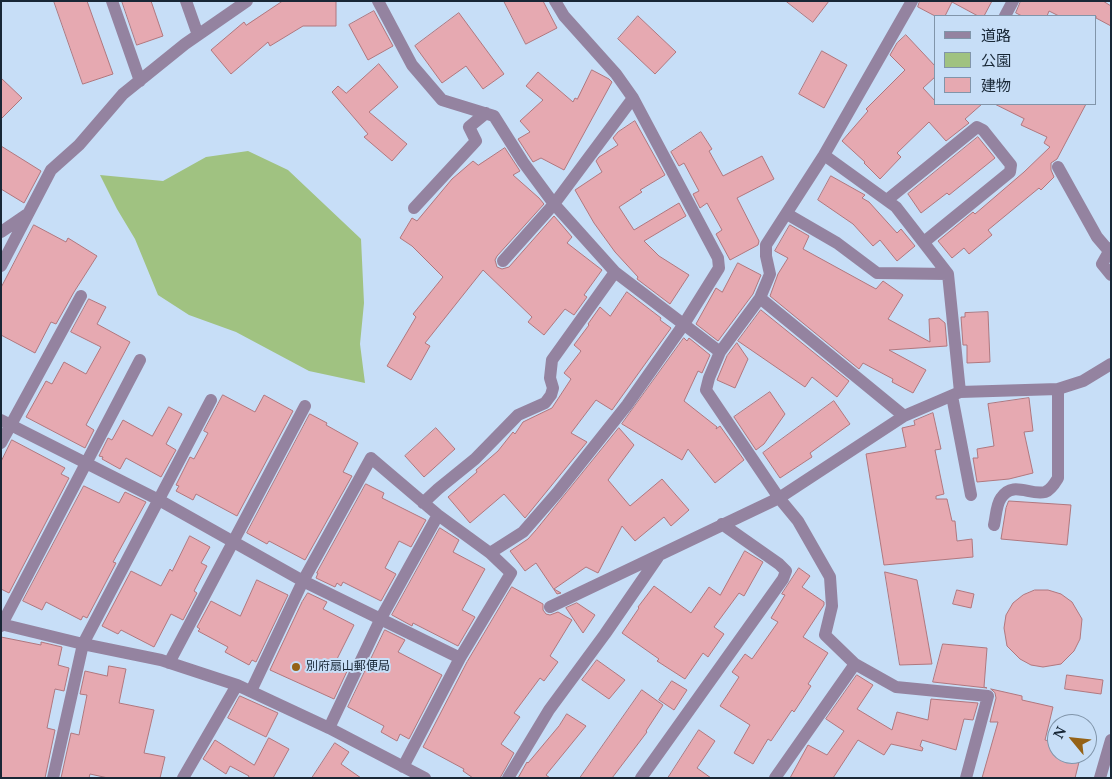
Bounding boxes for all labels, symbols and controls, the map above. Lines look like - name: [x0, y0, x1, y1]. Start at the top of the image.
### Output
- legend: [934, 15, 1097, 105]
- text: 道路: [981, 25, 1011, 45]
- text: 公園: [981, 50, 1011, 70]
- text: 建物: [981, 75, 1011, 95]
- place label: 別府扇山郵便局: [306, 660, 390, 674]
- marker: 別府扇山郵便局: [290, 661, 302, 673]
- north arrow: [1047, 714, 1097, 764]
- text: N: [1048, 723, 1070, 742]

